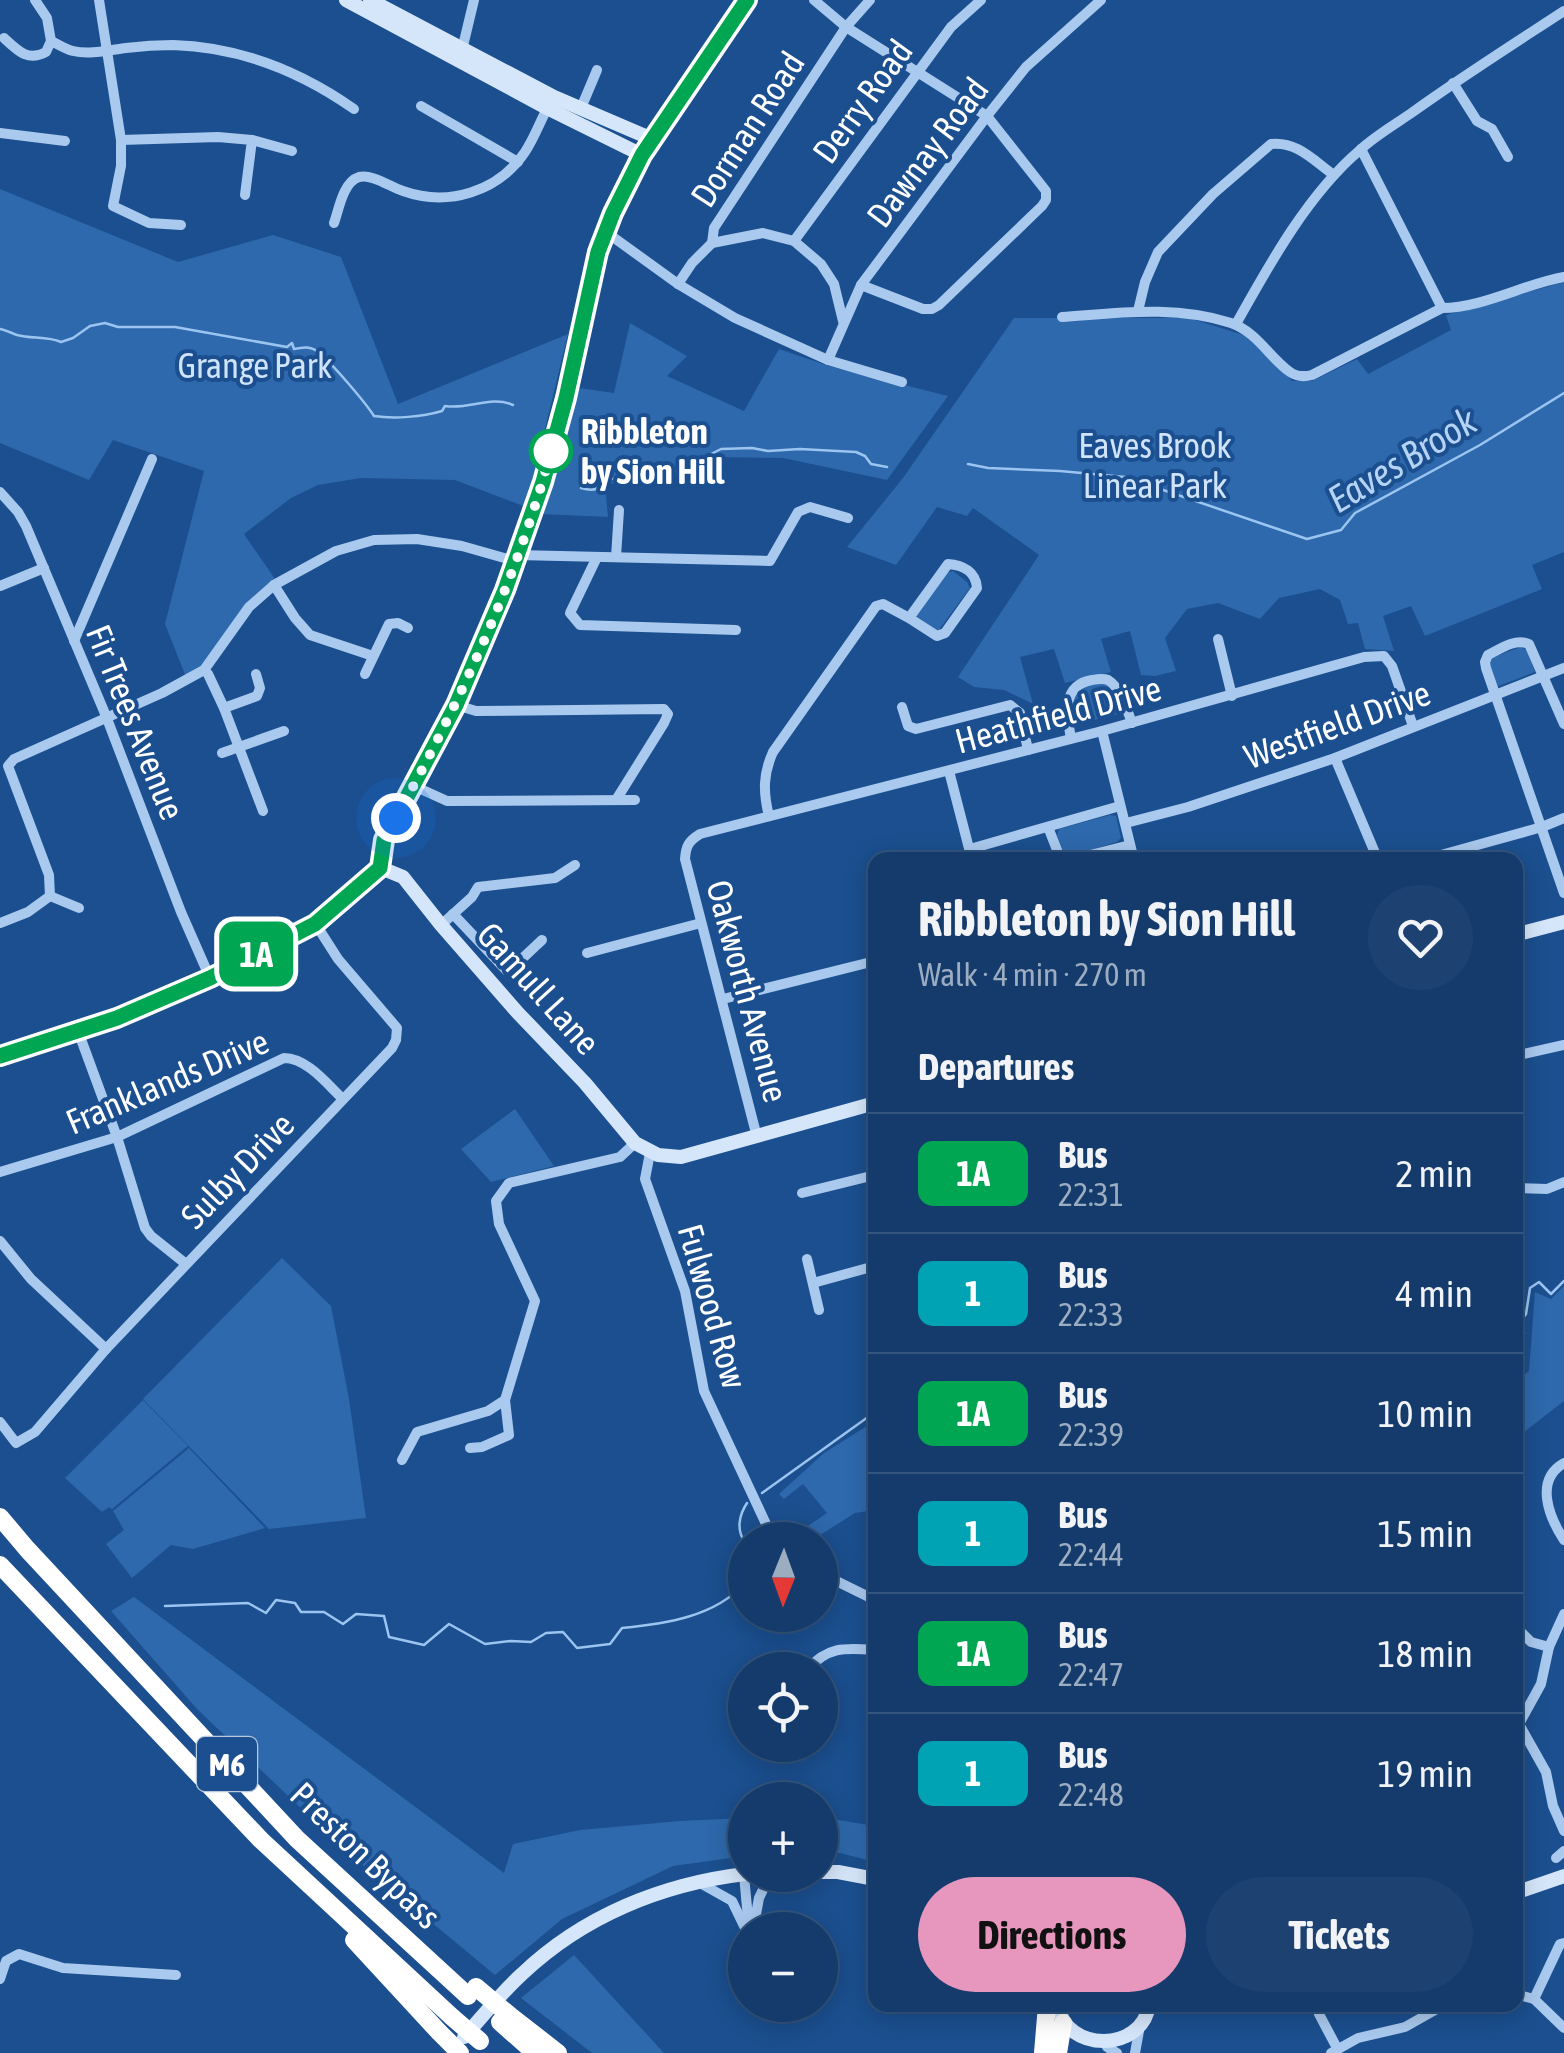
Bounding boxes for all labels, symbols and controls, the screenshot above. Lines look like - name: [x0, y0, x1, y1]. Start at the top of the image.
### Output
- street label: Derry Road: [804, 32, 920, 170]
- street label: Dorman Road: [682, 44, 812, 214]
- street label: Dawnay Road: [858, 70, 996, 234]
- park label: Grange Park: [178, 345, 332, 385]
- water label: Eaves Brook: [1320, 398, 1485, 521]
- place label: Ribbleton by Sion Hill: [581, 411, 725, 491]
- park label: Eaves Brook Linear Park: [1078, 425, 1232, 505]
- marker: Ribbleton by Sion Hill: [530, 430, 572, 472]
- street label: Fir Trees Avenue: [79, 619, 193, 825]
- street label: Heathfield Drive: [951, 667, 1165, 761]
- street label: Westfield Drive: [1239, 672, 1435, 776]
- your location: [371, 793, 421, 843]
- street label: Oakworth Avenue: [699, 876, 797, 1106]
- button: heart: [1368, 885, 1473, 990]
- text: Ribbleton by Sion Hill: [918, 891, 1295, 946]
- street label: Gamull Lane: [470, 914, 608, 1062]
- line badge: 1A: [211, 922, 301, 986]
- text: 1A: [239, 934, 273, 974]
- text: Walk · 4 min · 270 m: [918, 956, 1147, 993]
- street label: Franklands Drive: [60, 1020, 274, 1142]
- text: Departures: [918, 1045, 1074, 1088]
- street label: Sulby Drive: [173, 1104, 301, 1236]
- text: Bus: [1058, 1133, 1108, 1176]
- text: 2 min: [1395, 1152, 1473, 1195]
- text: 1A: [956, 1153, 990, 1193]
- text: 22:31: [1058, 1176, 1124, 1213]
- street label: Fulwood Row: [670, 1219, 756, 1393]
- text: Bus: [1058, 1253, 1108, 1296]
- text: 4 min: [1395, 1272, 1473, 1315]
- text: 1: [965, 1273, 981, 1313]
- text: 22:33: [1058, 1296, 1124, 1333]
- text: Bus: [1058, 1373, 1108, 1416]
- text: 10 min: [1378, 1392, 1473, 1435]
- text: 1A: [956, 1393, 990, 1433]
- text: 22:39: [1058, 1416, 1124, 1453]
- text: Bus: [1058, 1493, 1108, 1536]
- text: 15 min: [1378, 1512, 1473, 1555]
- text: 1: [965, 1513, 981, 1553]
- north arrow: [728, 1522, 838, 1632]
- map controls: [728, 1522, 838, 2022]
- text: 22:44: [1058, 1536, 1124, 1573]
- text: Bus: [1058, 1613, 1108, 1656]
- text: 18 min: [1378, 1632, 1473, 1675]
- text: 1A: [956, 1633, 990, 1673]
- button: locate: [728, 1652, 838, 1762]
- text: 22:47: [1058, 1656, 1124, 1693]
- text: Bus: [1058, 1733, 1108, 1776]
- road number: M6: [197, 1737, 257, 1791]
- text: 19 min: [1378, 1752, 1473, 1795]
- text: 1: [965, 1753, 981, 1793]
- street label: Preston Bypass: [283, 1774, 449, 1936]
- text: 22:48: [1058, 1776, 1124, 1813]
- button: +: [728, 1782, 838, 1892]
- button: Directions: [918, 1877, 1186, 1992]
- button: Tickets: [1206, 1877, 1473, 1992]
- button: −: [728, 1912, 838, 2022]

